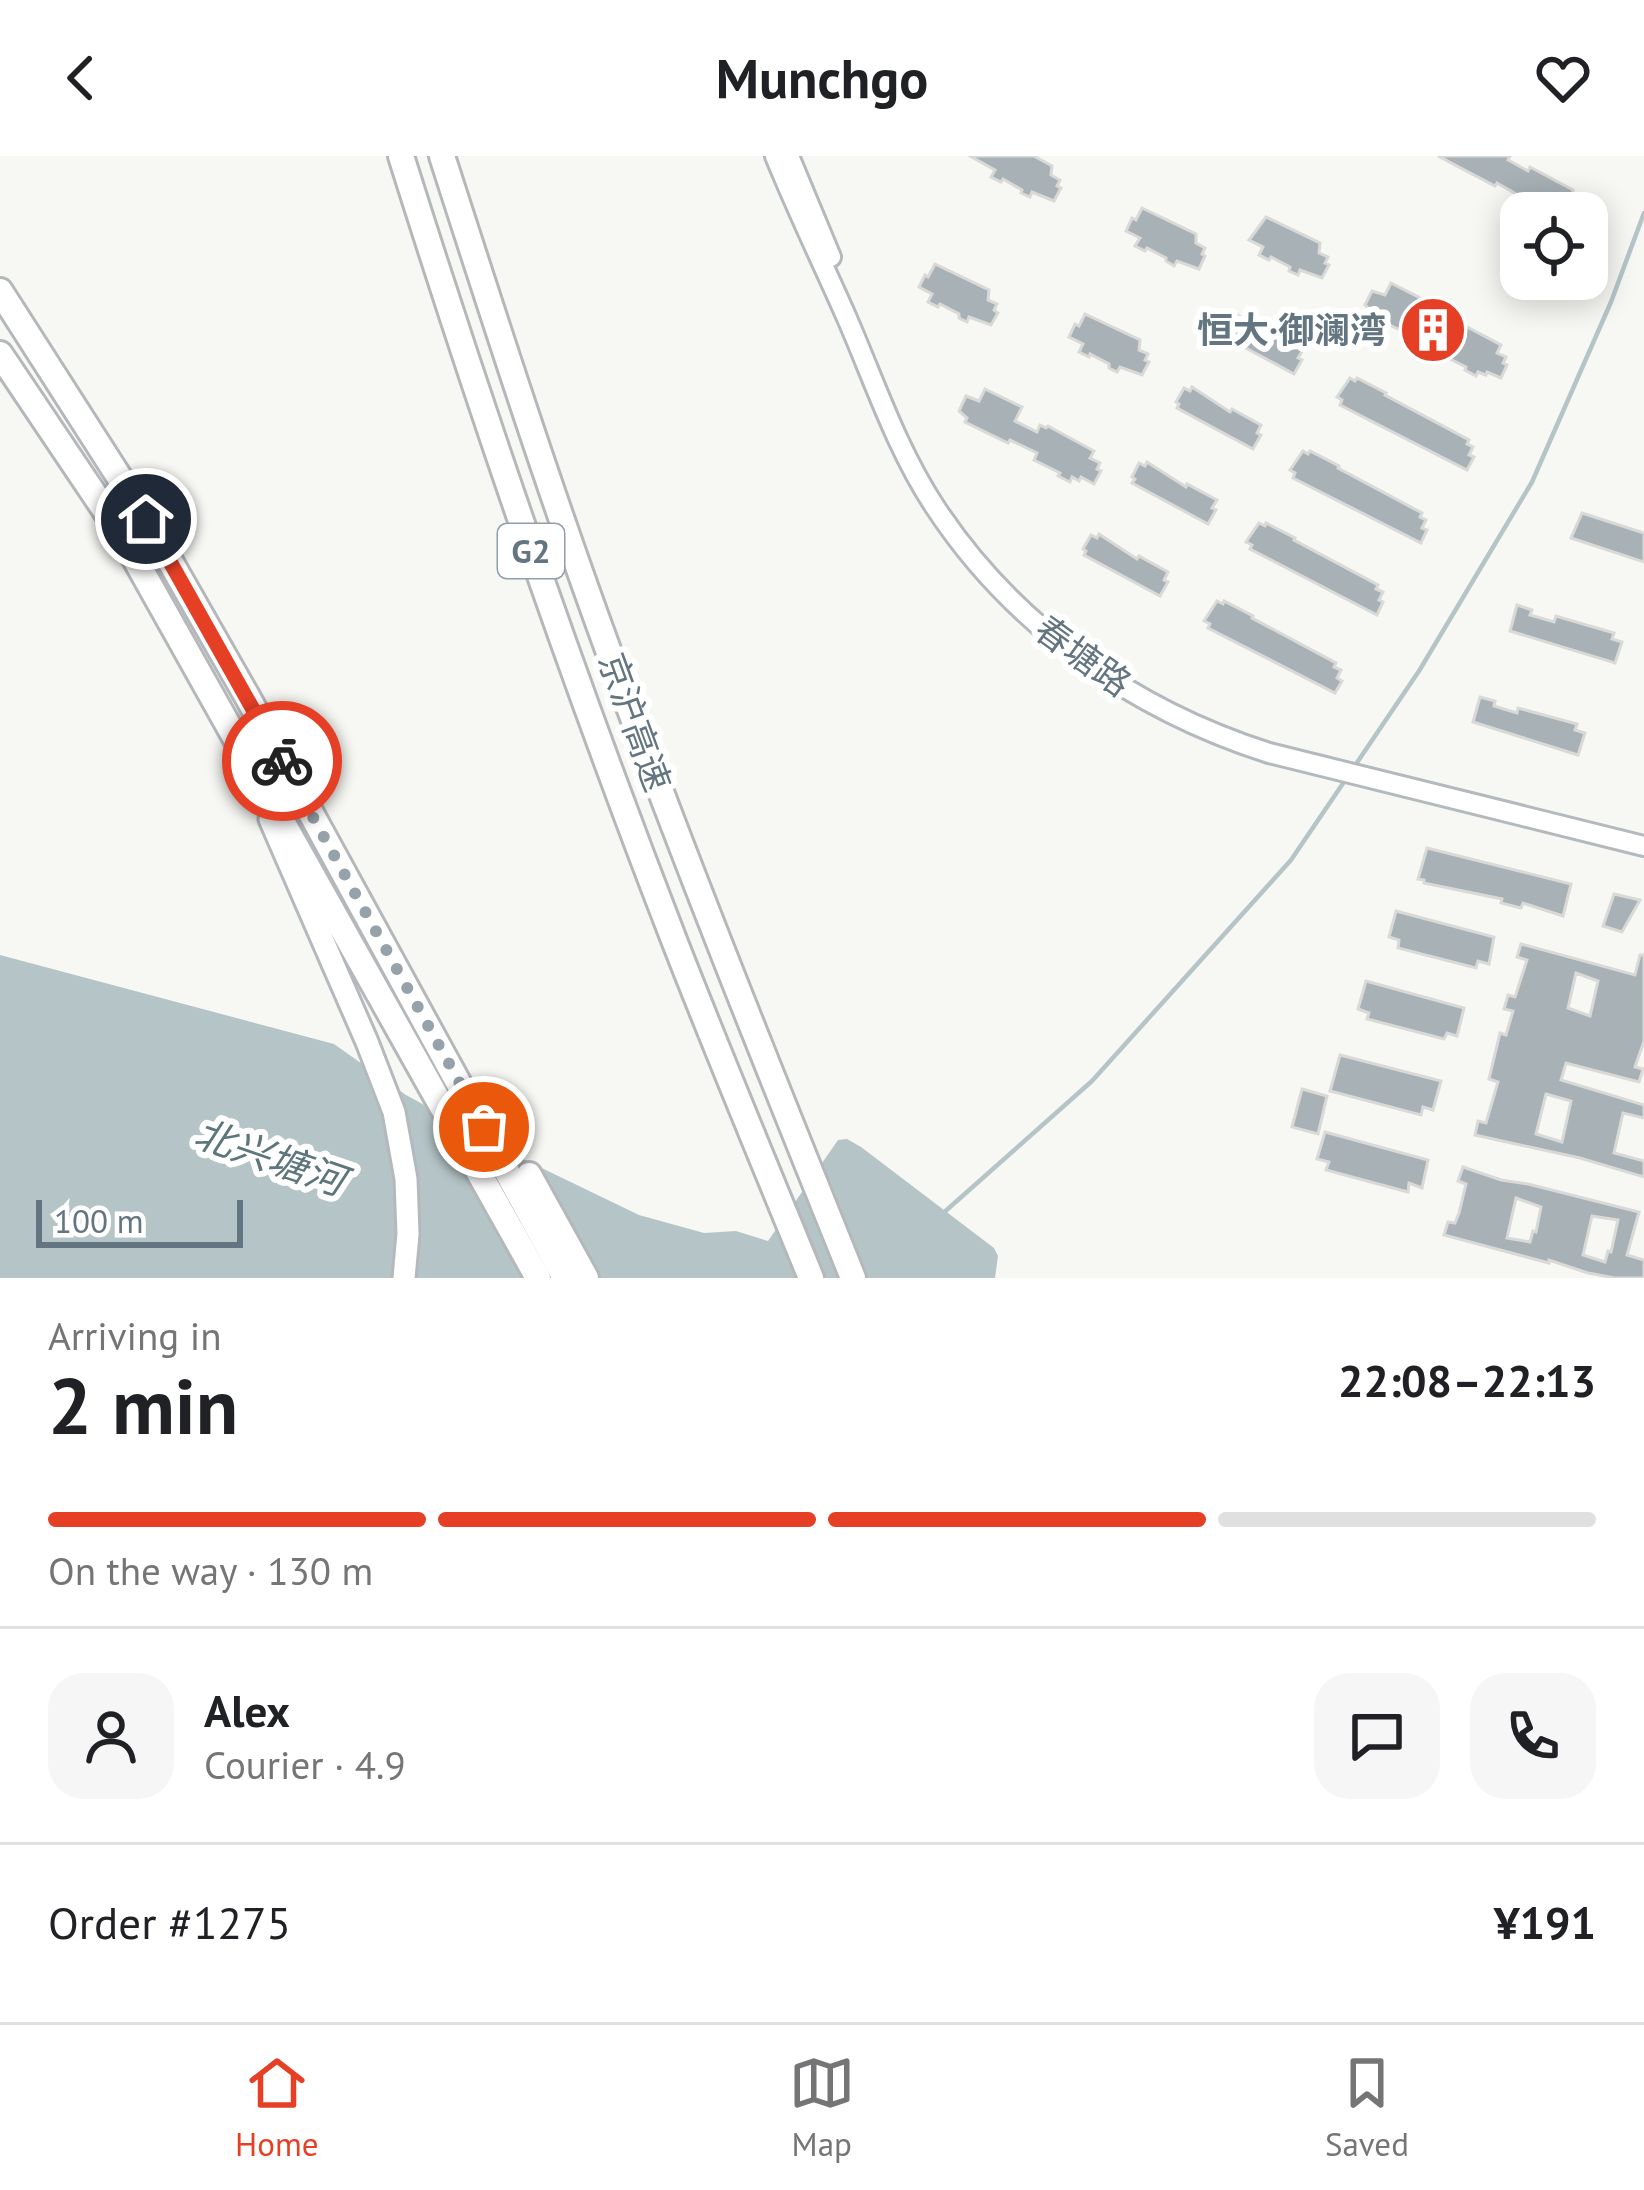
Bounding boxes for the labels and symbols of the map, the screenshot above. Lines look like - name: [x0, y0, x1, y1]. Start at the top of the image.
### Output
- building icon: 恒大·御澜湾: [1398, 295, 1468, 365]
- place label: 恒大·御澜湾: [1197, 306, 1386, 353]
- pin: [95, 468, 197, 570]
- road number: G2: [498, 524, 564, 578]
- street label: 春塘路: [1026, 605, 1141, 706]
- street label: 京沪高速: [589, 646, 682, 798]
- courier: [222, 701, 342, 821]
- pin: [433, 1076, 535, 1178]
- water label: 北兴塘河: [188, 1107, 359, 1208]
- scale bar: [36, 1194, 243, 1247]

